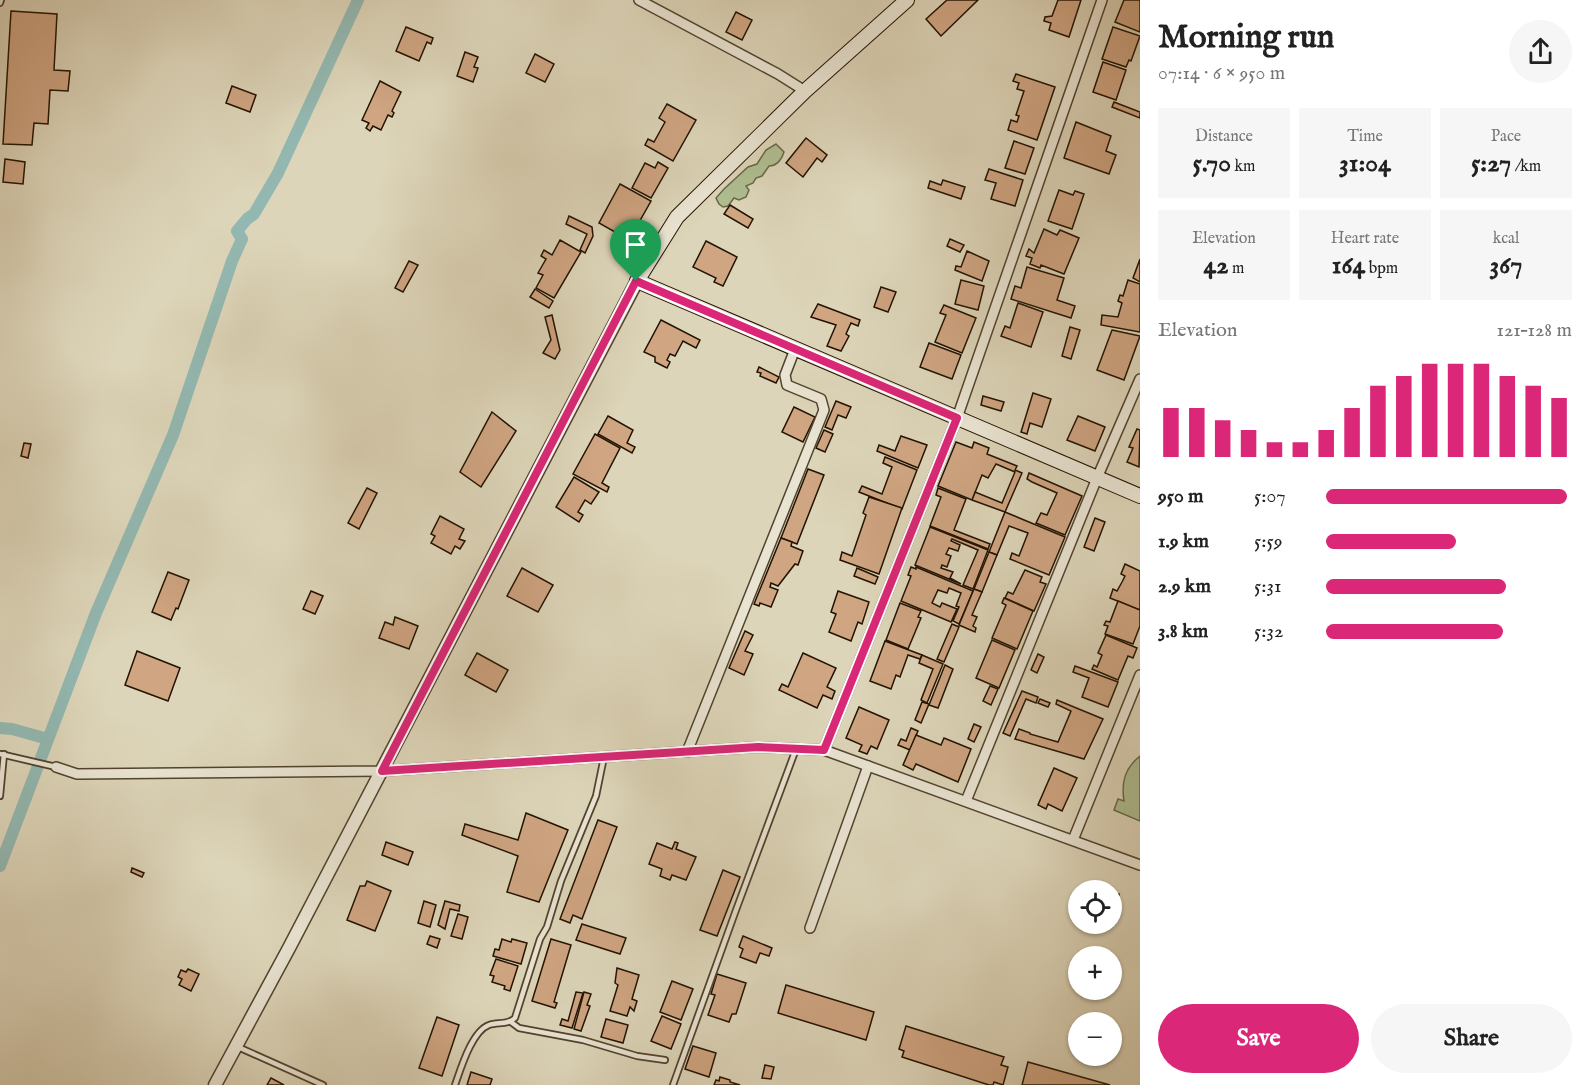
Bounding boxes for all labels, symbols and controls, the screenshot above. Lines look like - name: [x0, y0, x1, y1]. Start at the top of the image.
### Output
- text: Morning run: [1158, 17, 1334, 59]
- button: share: [1509, 20, 1572, 83]
- text: 07:14 · 6 × 950 m: [1158, 61, 1285, 86]
- text: Distance: [1195, 127, 1253, 147]
- text: Time: [1347, 127, 1383, 147]
- text: Pace: [1491, 127, 1521, 147]
- text: 5.70: [1193, 147, 1231, 180]
- text: 31:04: [1339, 147, 1391, 180]
- text: 5:27: [1471, 147, 1511, 180]
- text: km: [1231, 157, 1255, 177]
- text: /km: [1511, 157, 1541, 177]
- pin: [610, 219, 661, 281]
- icon: arrive: [619, 228, 652, 261]
- text: Elevation: [1192, 229, 1256, 249]
- text: Heart rate: [1331, 229, 1399, 249]
- text: kcal: [1493, 229, 1519, 249]
- text: 42: [1204, 249, 1229, 282]
- text: 164: [1332, 249, 1365, 282]
- text: 367: [1490, 249, 1522, 282]
- text: m: [1229, 259, 1244, 279]
- text: bpm: [1365, 259, 1398, 279]
- text: Elevation: [1158, 318, 1237, 343]
- text: 121–128 m: [1497, 318, 1572, 343]
- text: 950 m: [1158, 484, 1204, 509]
- text: 5:07: [1254, 484, 1286, 509]
- text: 1.9 km: [1158, 529, 1209, 554]
- text: 5:59: [1254, 529, 1283, 554]
- text: 2.9 km: [1158, 574, 1211, 599]
- text: 5:31: [1254, 574, 1281, 599]
- text: 3.8 km: [1158, 619, 1208, 644]
- text: 5:32: [1254, 619, 1283, 644]
- map controls: [1068, 880, 1122, 1066]
- button: locate: [1068, 880, 1122, 934]
- button: +: [1068, 946, 1122, 1000]
- button: Save: [1158, 1004, 1359, 1073]
- button: Share: [1371, 1004, 1572, 1073]
- button: −: [1068, 1012, 1122, 1066]

